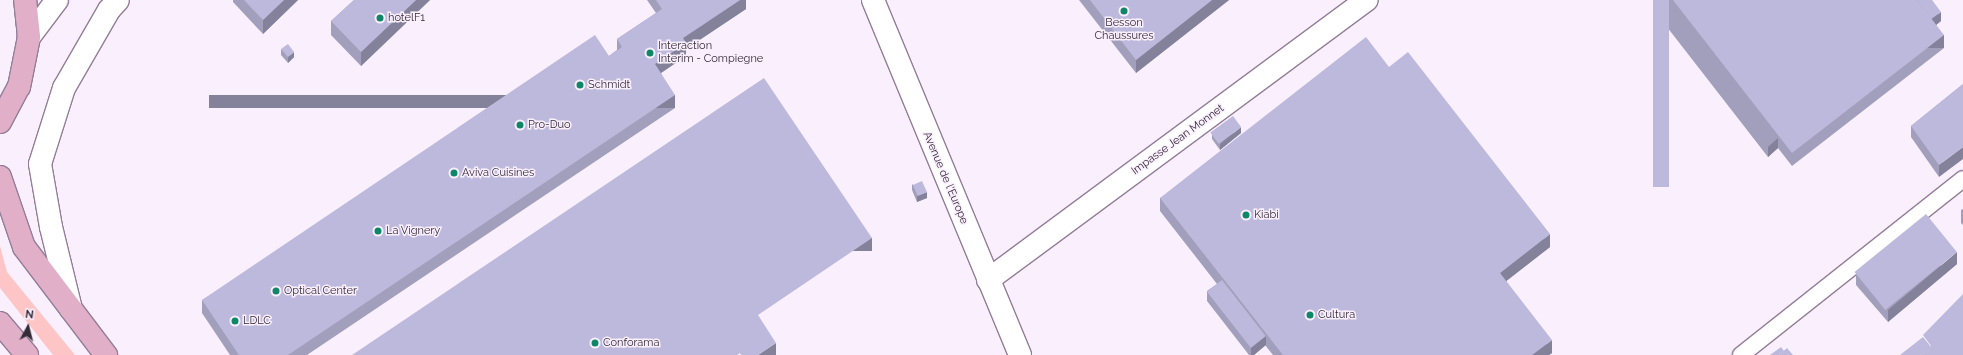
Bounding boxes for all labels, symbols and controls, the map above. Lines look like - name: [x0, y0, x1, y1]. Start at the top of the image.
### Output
- marker: Besson Chaussures: [1119, 6, 1129, 16]
- place label: hotelF1: [388, 11, 425, 25]
- marker: hotelF1: [375, 13, 385, 23]
- place label: Besson Chaussures: [1094, 17, 1154, 43]
- place label: Interaction Interim - Compiegne: [658, 40, 763, 66]
- marker: Interaction Interim - Compiegne: [645, 48, 655, 58]
- place label: Schmidt: [588, 78, 630, 92]
- marker: Schmidt: [575, 80, 585, 90]
- street label: Impasse Jean Monnet: [1129, 102, 1227, 178]
- place label: Pro-Duo: [528, 118, 571, 132]
- marker: Pro-Duo: [515, 120, 525, 130]
- street label: Avenue de l'Europe: [920, 130, 970, 226]
- place label: Aviva Cuisines: [462, 166, 534, 180]
- marker: Aviva Cuisines: [449, 168, 459, 178]
- place label: Kiabi: [1254, 208, 1279, 222]
- marker: Kiabi: [1241, 210, 1251, 220]
- place label: La Vignery: [386, 224, 441, 238]
- marker: La Vignery: [373, 226, 383, 236]
- place label: Optical Center: [284, 284, 357, 298]
- marker: Optical Center: [271, 286, 281, 296]
- north arrow: [8, 307, 48, 347]
- text: N: [25, 308, 34, 322]
- place label: Cultura: [1318, 308, 1355, 322]
- marker: Cultura: [1305, 310, 1315, 320]
- place label: LDLC: [243, 314, 271, 328]
- marker: LDLC: [230, 316, 240, 326]
- place label: Conforama: [603, 336, 659, 350]
- marker: Conforama: [590, 338, 600, 348]

